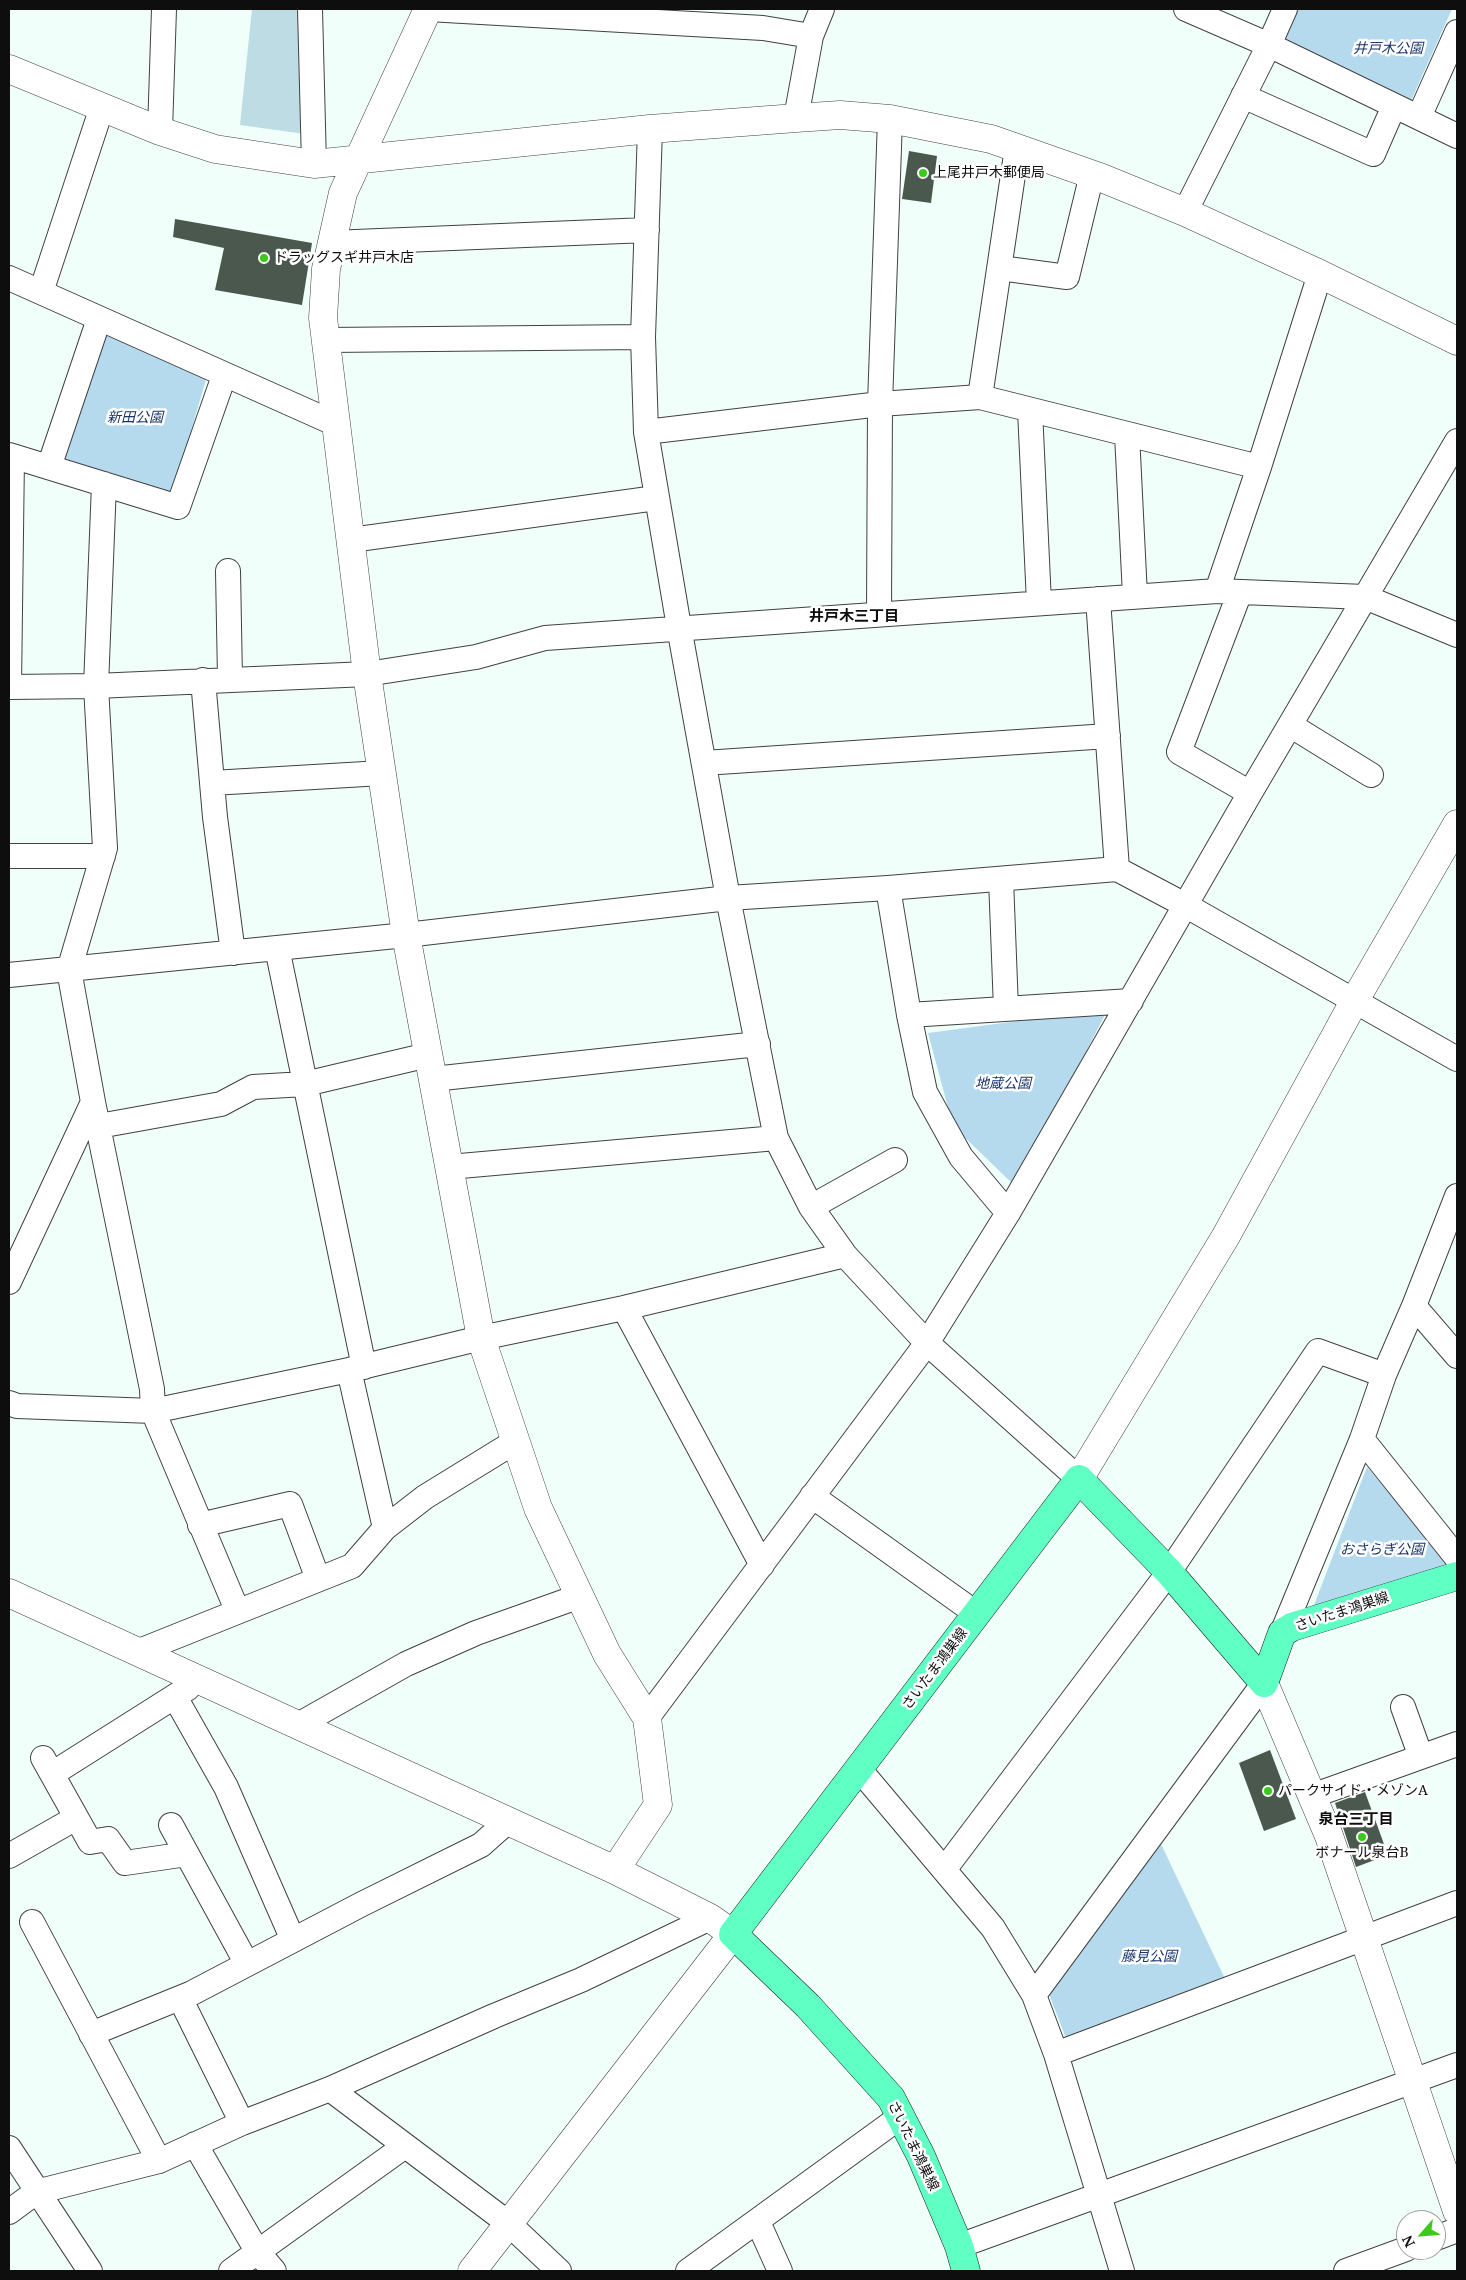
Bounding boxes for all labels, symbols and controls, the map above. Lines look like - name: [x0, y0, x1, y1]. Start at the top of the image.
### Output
- park label: 井戸木公園: [1353, 41, 1423, 57]
- place label: 上尾井戸木郵便局: [933, 165, 1045, 181]
- marker: 上尾井戸木郵便局: [917, 167, 929, 179]
- place label: ドラッグスギ井戸木店: [274, 250, 414, 266]
- marker: ドラッグスギ井戸木店: [258, 252, 270, 264]
- park label: 新田公園: [107, 410, 163, 426]
- district label: 井戸木三丁目: [809, 608, 899, 626]
- park label: 地蔵公園: [975, 1076, 1031, 1092]
- park label: おさらぎ公園: [1340, 1542, 1424, 1558]
- street label: さいたま鴻巣線: [1293, 1589, 1391, 1635]
- street label: さいたま鴻巣線: [899, 1625, 971, 1713]
- place label: パークサイド・メゾンA: [1278, 1783, 1428, 1799]
- marker: パークサイド・メゾンA: [1262, 1785, 1274, 1797]
- district label: 泉台三丁目: [1319, 1811, 1393, 1829]
- marker: ボナール泉台B: [1356, 1831, 1368, 1843]
- place label: ボナール泉台B: [1315, 1845, 1409, 1861]
- park label: 藤見公園: [1121, 1949, 1177, 1965]
- street label: さいたま鴻巣線: [884, 2098, 942, 2194]
- north arrow: [1396, 2210, 1446, 2260]
- text: N: [1397, 2232, 1419, 2251]

